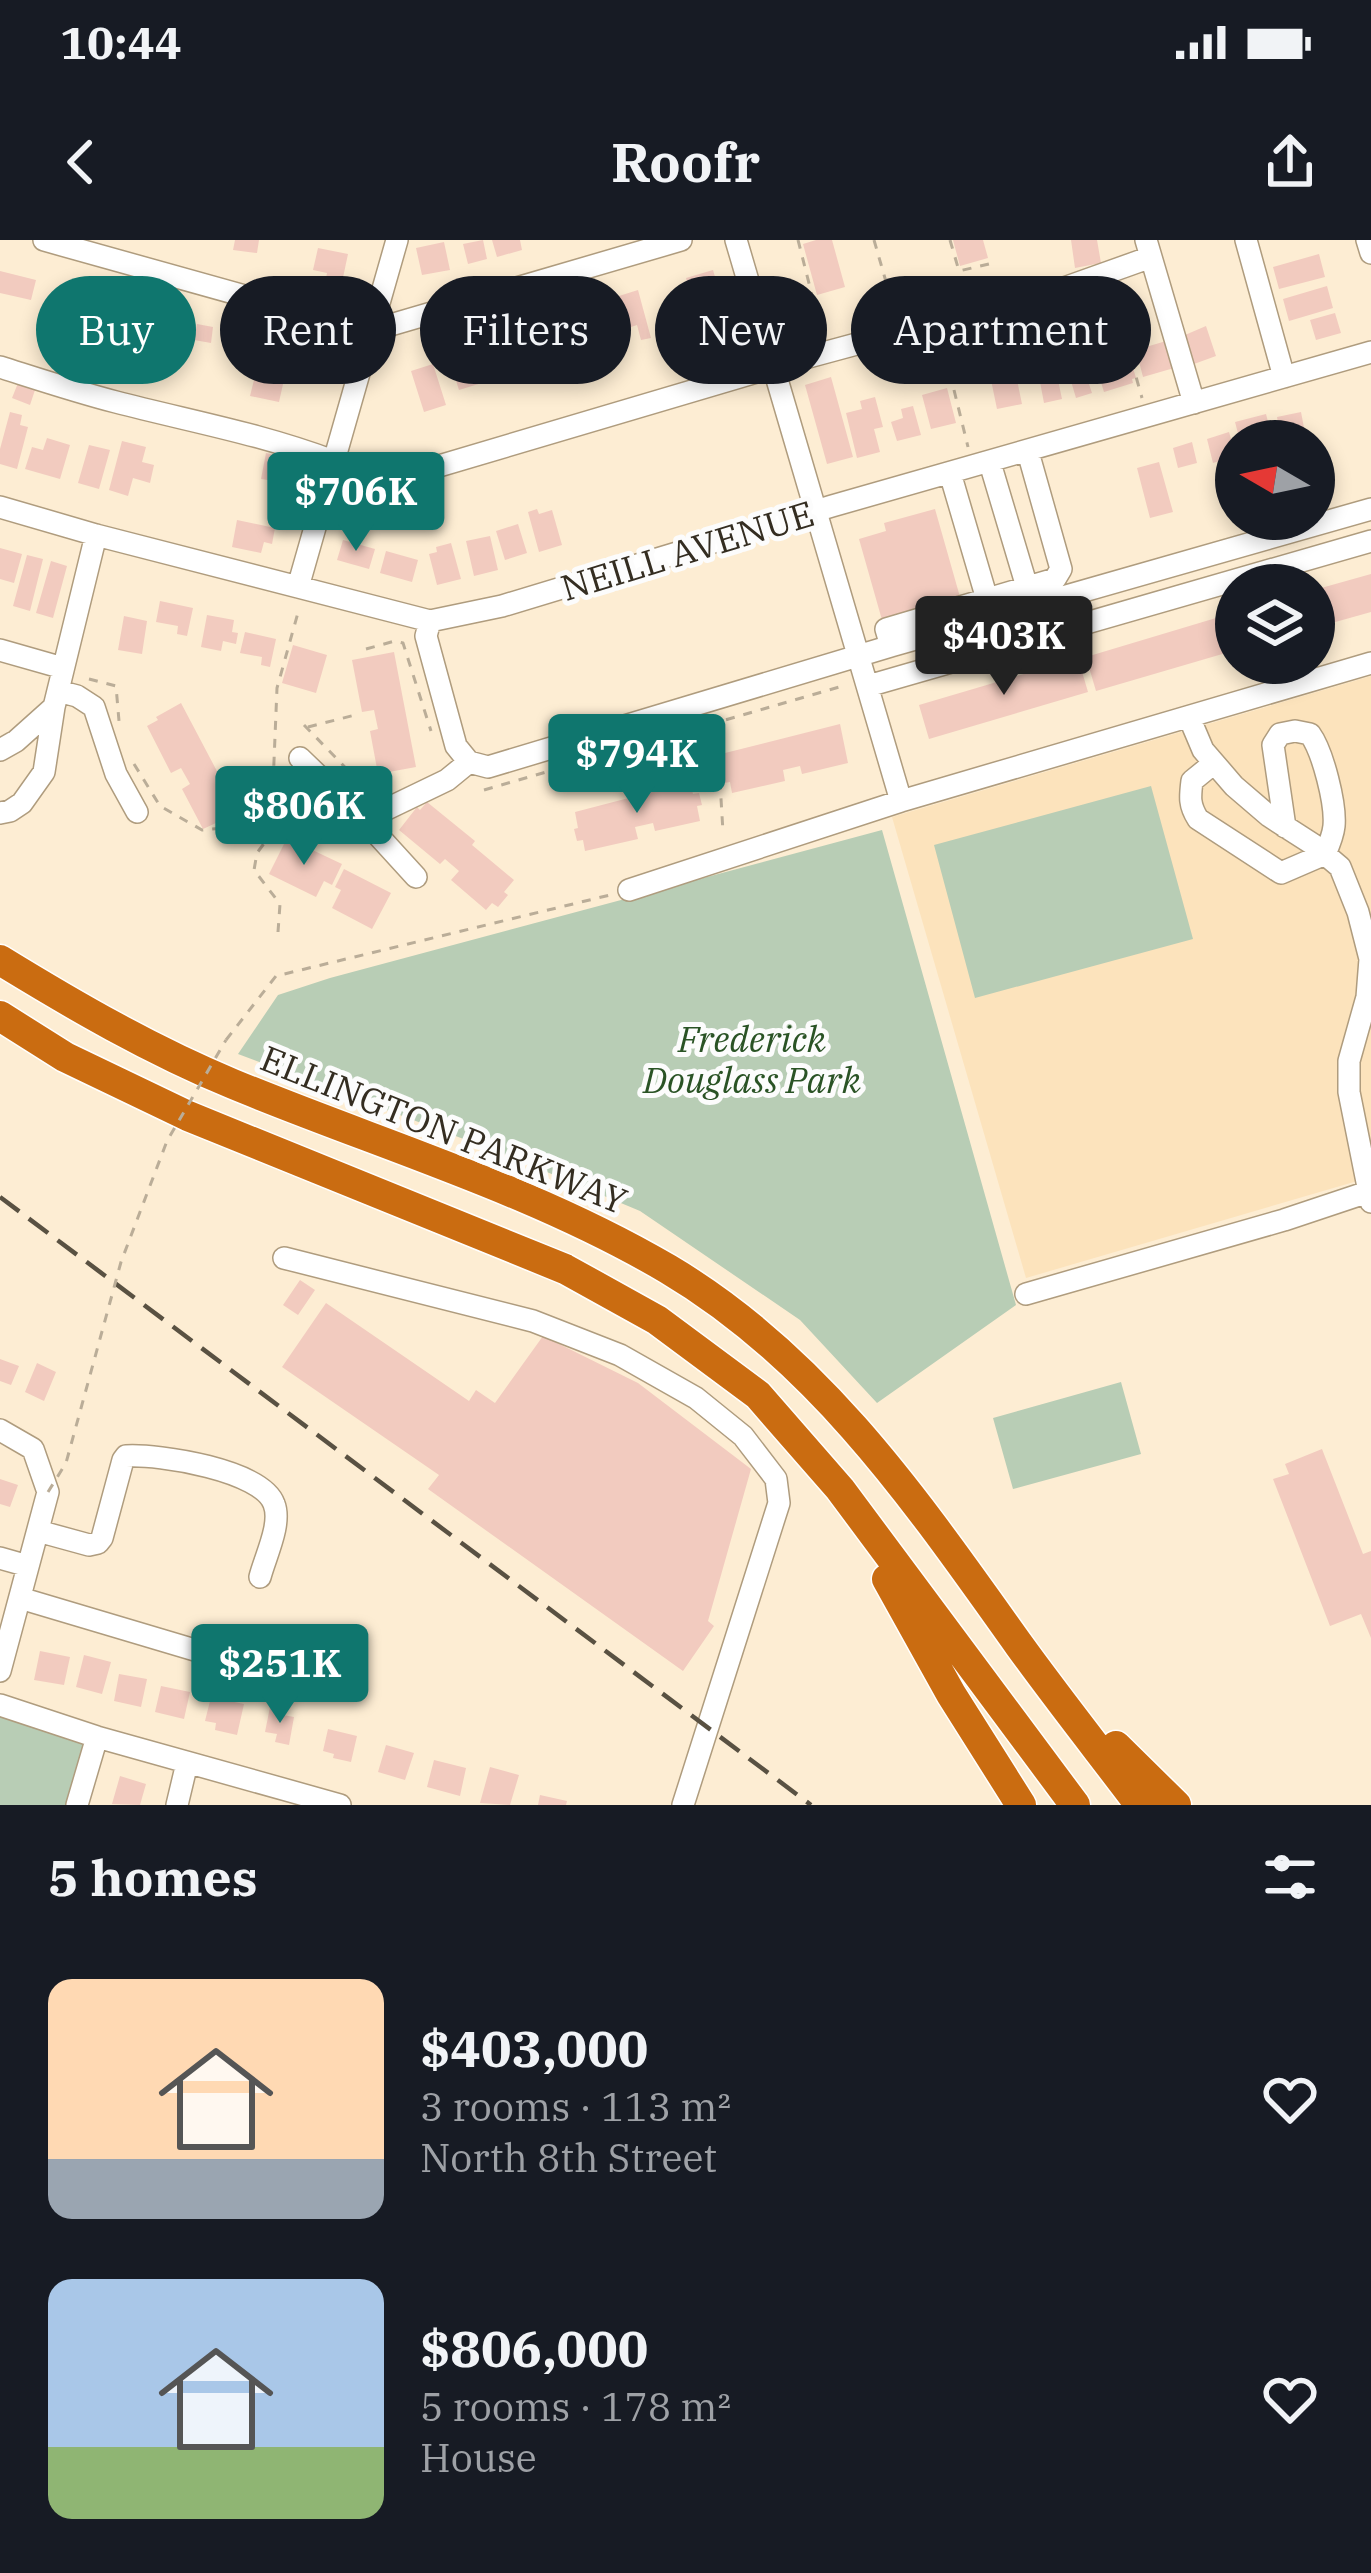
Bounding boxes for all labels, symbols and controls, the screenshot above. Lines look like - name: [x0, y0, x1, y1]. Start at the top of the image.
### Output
- text: 10:44: [60, 13, 182, 71]
- text: Roofr: [611, 127, 760, 197]
- icon: back: [48, 129, 114, 195]
- icon: share: [1257, 129, 1323, 195]
- chip: Buy: [36, 276, 196, 384]
- chip: Rent: [220, 276, 396, 384]
- chip: Filters: [420, 276, 631, 384]
- chip: New: [655, 276, 827, 384]
- chip: Apartment: [851, 276, 1151, 384]
- north arrow: [1215, 420, 1335, 540]
- map controls: [1215, 420, 1335, 684]
- pin: $706K: [272, 452, 440, 554]
- text: $706K: [294, 465, 418, 516]
- street label: NEILL AVENUE: [555, 489, 819, 611]
- button: layers: [1215, 564, 1335, 684]
- pin: $403K: [920, 596, 1088, 698]
- text: $403K: [942, 609, 1066, 660]
- pin: $794K: [553, 714, 721, 816]
- text: $794K: [575, 727, 699, 778]
- pin: $806K: [220, 766, 388, 868]
- text: $806K: [242, 779, 366, 830]
- park label: Frederick Douglass Park: [642, 1015, 862, 1103]
- street label: ELLINGTON PARKWAY: [254, 1034, 634, 1224]
- pin: $251K: [196, 1624, 364, 1726]
- text: $251K: [218, 1637, 342, 1688]
- text: 5 homes: [48, 1844, 258, 1910]
- icon: filters: [1257, 1844, 1323, 1910]
- text: $403,000: [420, 2015, 648, 2081]
- icon: home: [144, 2027, 288, 2171]
- icon: heart: [1257, 2066, 1323, 2132]
- text: 3 rooms · 113 m²: [420, 2081, 731, 2132]
- text: North 8th Street: [420, 2132, 717, 2183]
- text: $806,000: [420, 2315, 648, 2381]
- icon: home: [144, 2327, 288, 2471]
- icon: heart: [1257, 2366, 1323, 2432]
- text: 5 rooms · 178 m²: [420, 2381, 731, 2432]
- text: House: [420, 2432, 537, 2483]

